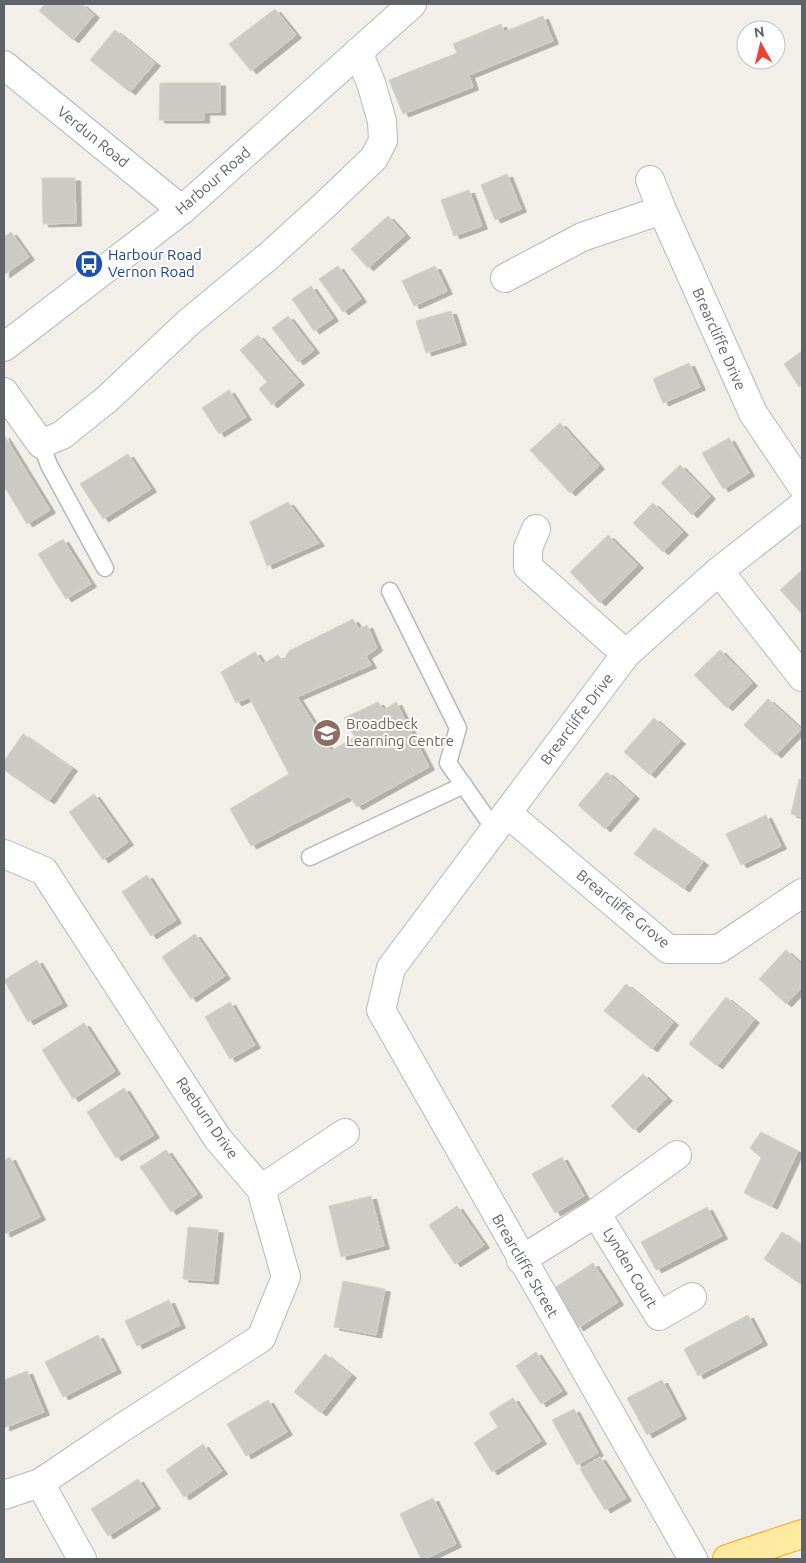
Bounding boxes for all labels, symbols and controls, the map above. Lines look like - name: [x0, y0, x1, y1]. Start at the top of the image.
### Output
- north arrow: [736, 20, 786, 70]
- text: N: [753, 23, 765, 41]
- street label: Verdun Road: [54, 103, 132, 171]
- street label: Harbour Road: [172, 143, 254, 218]
- place label: Harbour Road Vernon Road: [108, 246, 202, 280]
- bus stop icon: Harbour Road Vernon Road: [74, 249, 104, 279]
- street label: Brearcliffe Drive: [689, 285, 750, 392]
- street label: Brearcliffe Drive: [537, 670, 616, 768]
- place label: Broadbeck Learning Centre: [346, 715, 454, 749]
- school or university icon: Broadbeck Learning Centre: [312, 718, 342, 748]
- street label: Brearcliffe Grove: [573, 866, 673, 951]
- street label: Raeburn Drive: [173, 1074, 242, 1162]
- street label: Brearcliffe Street: [489, 1211, 562, 1320]
- street label: Lynden Court: [600, 1225, 661, 1311]

